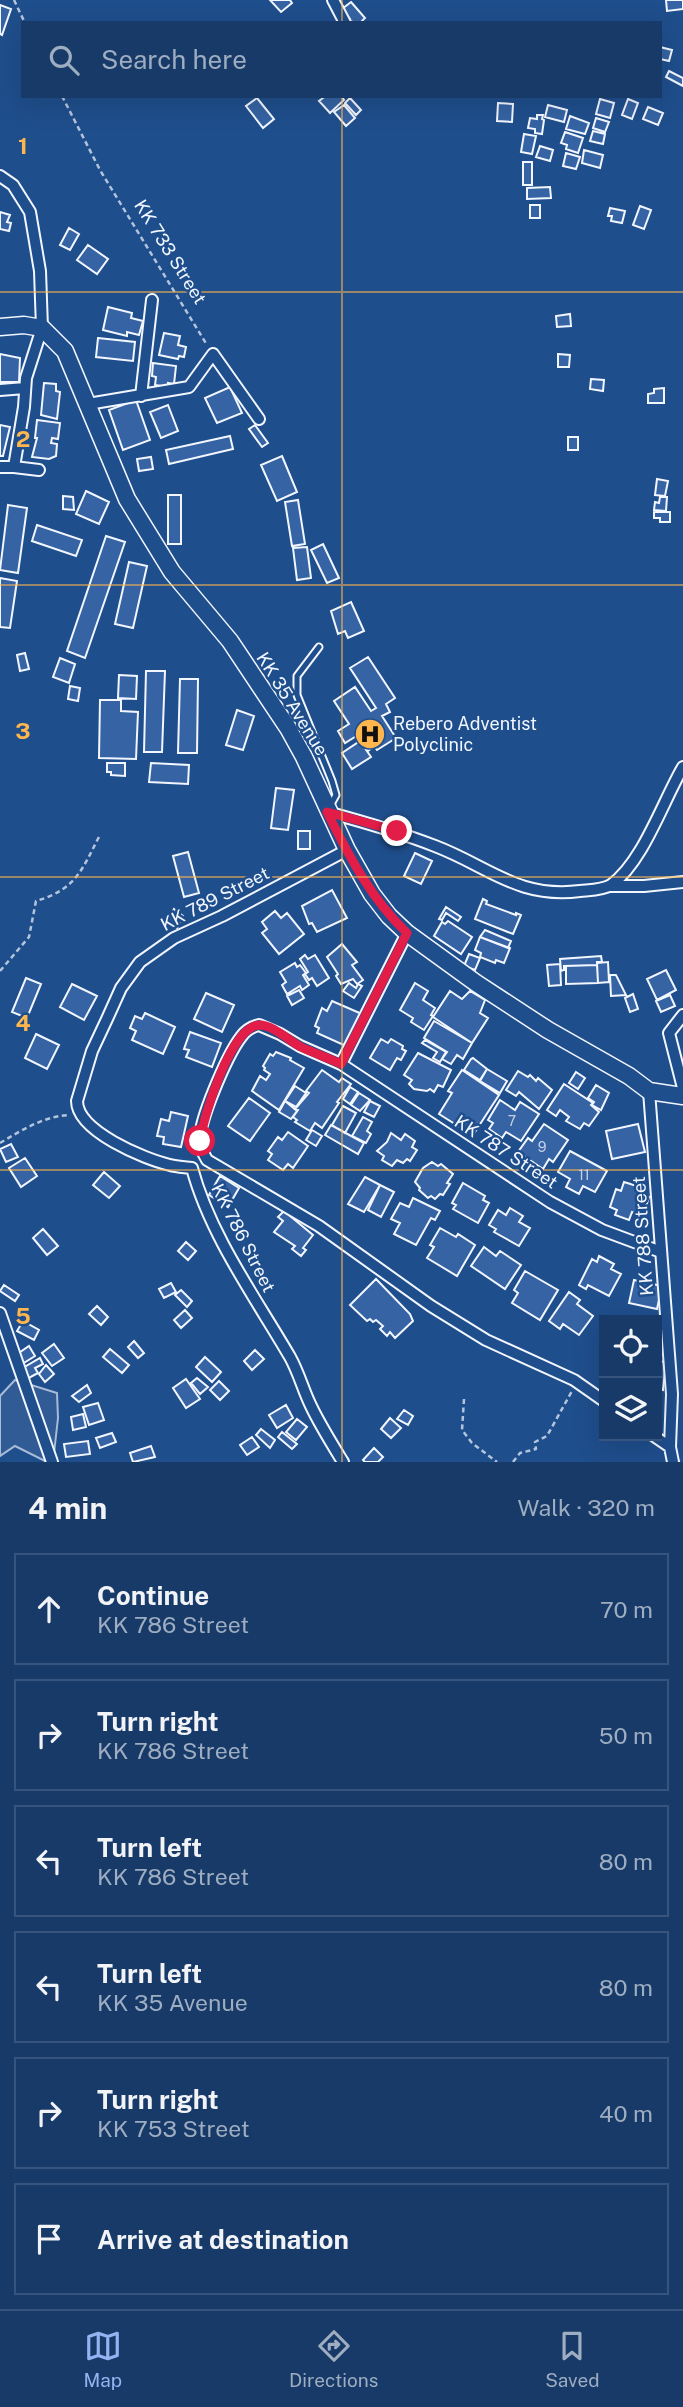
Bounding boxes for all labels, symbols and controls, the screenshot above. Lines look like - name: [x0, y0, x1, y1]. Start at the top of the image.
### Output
- search box: [21, 21, 662, 98]
- icon: search: [45, 41, 83, 79]
- text: Search here: [101, 44, 247, 75]
- text: 1: [18, 132, 28, 159]
- street label: KK 733 Street: [130, 196, 211, 308]
- text: 2: [16, 425, 30, 452]
- street label: KK 35 Avenue: [252, 648, 333, 759]
- place label: Rebero Adventist Polyclinic: [393, 713, 537, 755]
- text: 3: [15, 717, 31, 744]
- hospital icon: Rebero Adventist Polyclinic: [353, 717, 387, 751]
- route end: [381, 815, 412, 846]
- street label: KK 789 Street: [157, 862, 273, 935]
- text: 4: [15, 1009, 31, 1036]
- street label: KK 787 Street: [451, 1111, 562, 1193]
- house number: 7: [508, 1113, 516, 1129]
- route start: [184, 1125, 215, 1156]
- house number: 9: [538, 1139, 547, 1155]
- house number: 11: [578, 1167, 590, 1183]
- street label: KK 788 Street: [628, 1176, 657, 1296]
- street label: KK 786 Street: [207, 1180, 280, 1296]
- text: 5: [15, 1302, 31, 1329]
- map controls: [599, 1315, 662, 1441]
- button: locate: [599, 1315, 662, 1378]
- button: layers: [599, 1378, 662, 1441]
- text: 4 min: [28, 1490, 107, 1526]
- text: Walk · 320 m: [518, 1494, 655, 1521]
- text: Continue: [97, 1580, 209, 1611]
- icon: ahead: [30, 1590, 68, 1628]
- text: 70 m: [600, 1596, 653, 1623]
- text: KK 786 Street: [97, 1611, 249, 1638]
- text: Turn right: [97, 1706, 219, 1737]
- icon: right: [30, 1716, 68, 1754]
- text: 50 m: [599, 1722, 653, 1749]
- text: KK 786 Street: [97, 1737, 249, 1764]
- text: Turn left: [97, 1832, 202, 1863]
- icon: left: [30, 1842, 68, 1880]
- text: 80 m: [599, 1848, 653, 1875]
- text: KK 786 Street: [97, 1863, 249, 1890]
- text: Turn left: [97, 1958, 202, 1989]
- icon: left: [30, 1968, 68, 2006]
- text: 80 m: [599, 1974, 653, 2001]
- text: KK 35 Avenue: [97, 1989, 248, 2016]
- text: Turn right: [97, 2084, 219, 2115]
- icon: right: [30, 2094, 68, 2132]
- text: 40 m: [599, 2100, 653, 2127]
- text: KK 753 Street: [97, 2115, 250, 2142]
- icon: arrive: [30, 2220, 68, 2258]
- text: Arrive at destination: [97, 2224, 349, 2255]
- tab: Map: [83, 2327, 122, 2391]
- tab: Directions: [289, 2327, 378, 2391]
- tab: Saved: [545, 2327, 600, 2391]

